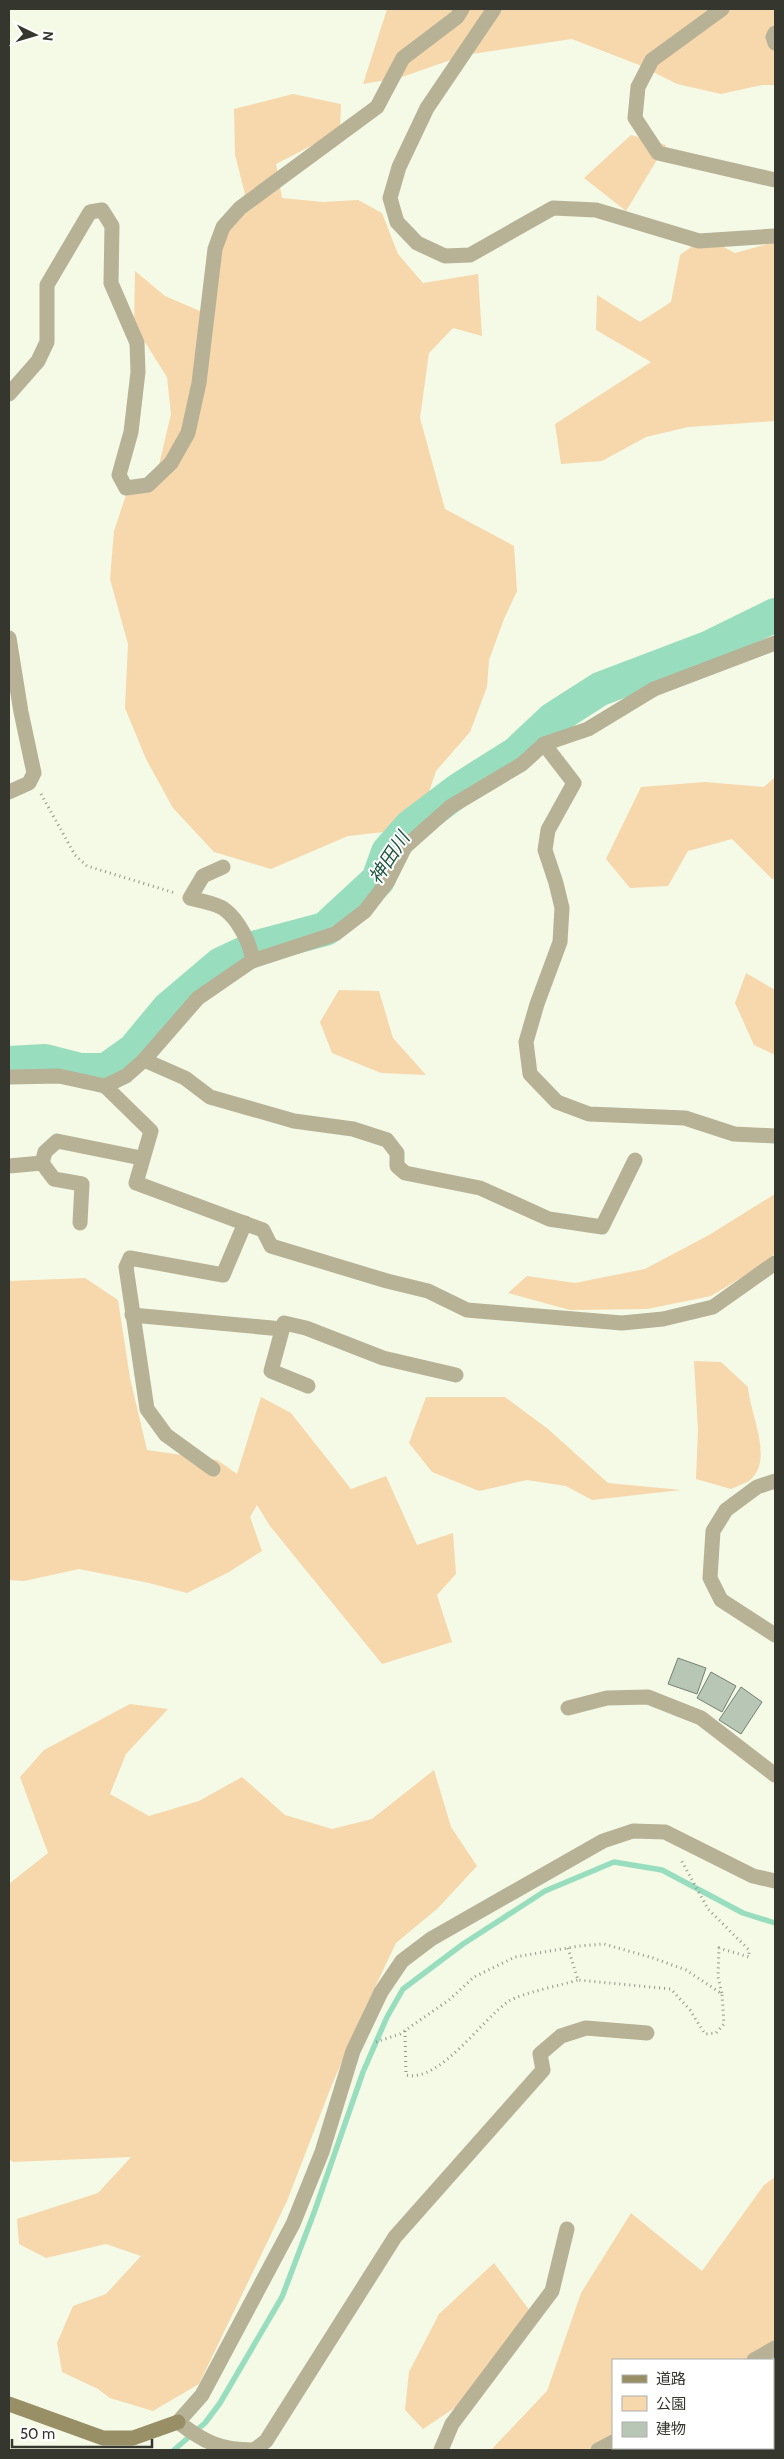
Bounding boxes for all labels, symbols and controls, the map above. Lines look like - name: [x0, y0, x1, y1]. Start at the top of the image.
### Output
- north arrow: [10, 10, 60, 60]
- text: N: [39, 30, 57, 42]
- water label: 神田川: [364, 826, 415, 888]
- legend: [612, 2359, 774, 2449]
- text: 道路: [656, 2370, 686, 2388]
- text: 公園: [656, 2395, 686, 2413]
- scale bar: [12, 2416, 152, 2448]
- text: 建物: [656, 2420, 686, 2438]
- text: 50 m: [20, 2425, 55, 2443]

